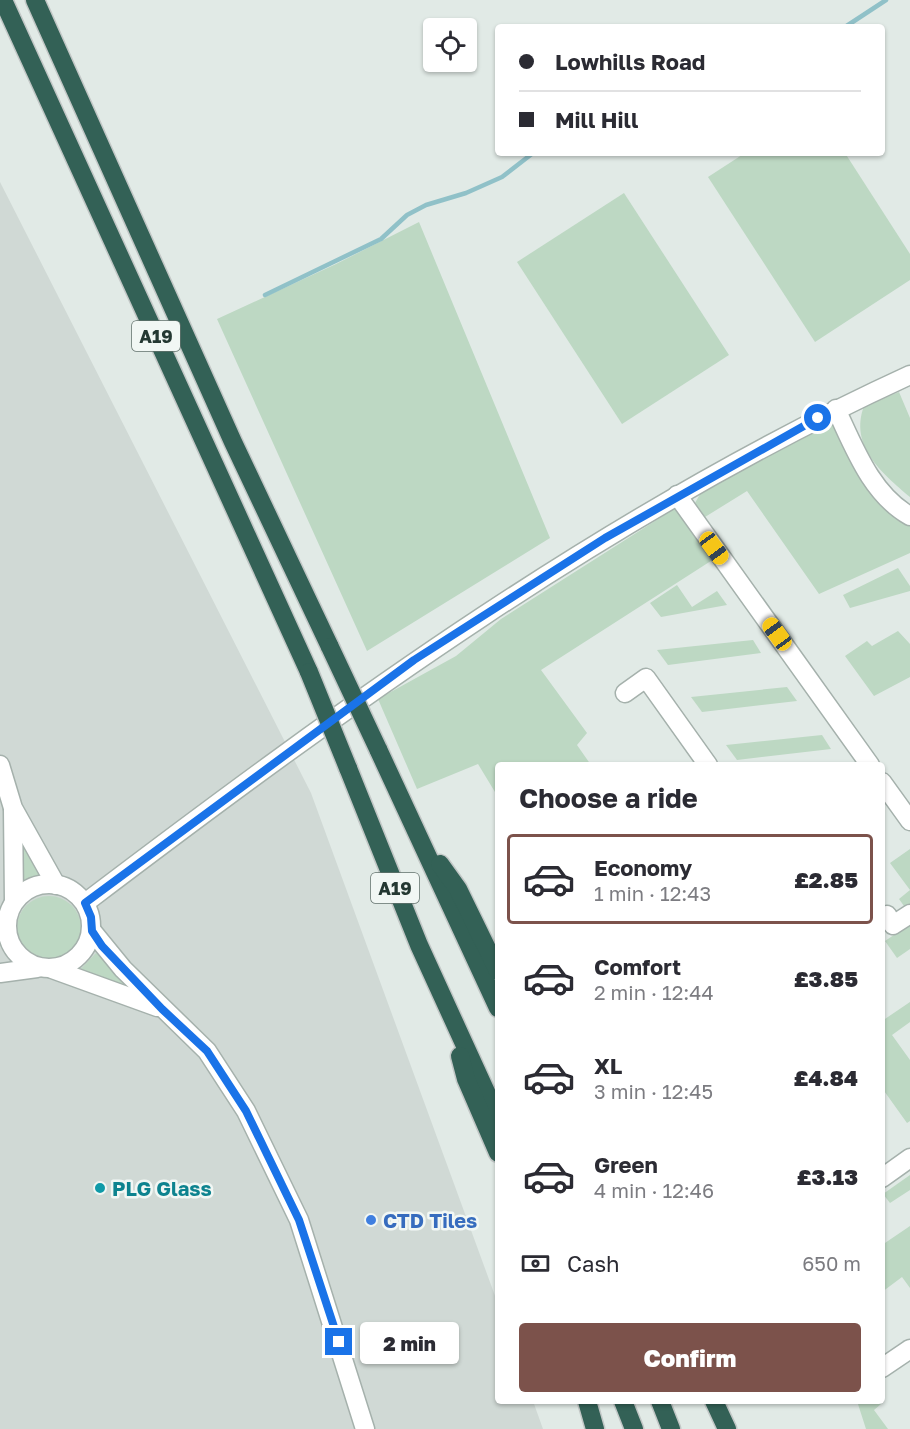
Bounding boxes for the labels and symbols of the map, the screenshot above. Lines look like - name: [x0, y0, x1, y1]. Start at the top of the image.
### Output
- road number: A19: [132, 321, 180, 351]
- route start: [804, 404, 831, 431]
- car: [696, 528, 732, 568]
- car: [759, 614, 795, 654]
- road number: A19: [371, 873, 419, 903]
- place label: PLG Glass: [112, 1176, 212, 1200]
- marker: PLG Glass: [93, 1181, 107, 1195]
- place label: CTD Tiles: [383, 1208, 477, 1232]
- marker: CTD Tiles: [364, 1213, 378, 1227]
- callout: 2 min: [360, 1321, 459, 1363]
- route end: [325, 1328, 352, 1355]

